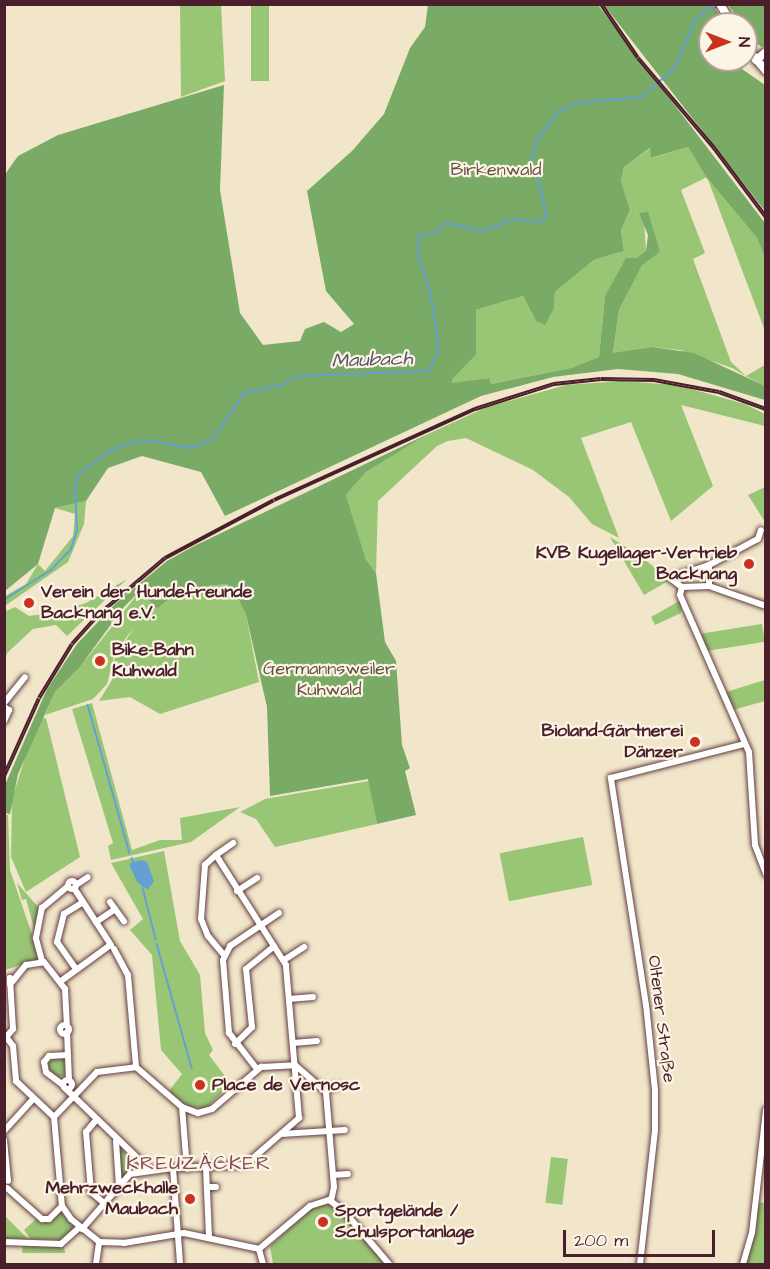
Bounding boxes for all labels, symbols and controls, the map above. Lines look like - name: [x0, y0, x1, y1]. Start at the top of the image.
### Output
- north arrow: [698, 12, 758, 72]
- text: N: [733, 37, 755, 47]
- park label: Birkenwald: [450, 159, 542, 181]
- water label: Maubach: [331, 347, 413, 373]
- place label: KVB Kugellager-Vertrieb Backnang: [536, 543, 737, 586]
- marker: KVB Kugellager-Vertrieb Backnang: [742, 557, 756, 571]
- place label: Verein der Hundefreunde Backnang e.V.: [41, 582, 252, 624]
- marker: Verein der Hundefreunde Backnang e.V.: [22, 596, 36, 610]
- place label: Bike-Bahn Kuhwald: [112, 640, 194, 682]
- marker: Bike-Bahn Kuhwald: [93, 654, 107, 668]
- park label: Germannsweiler Kuhwald: [263, 659, 395, 702]
- place label: Bioland-Gärtnerei Dänzer: [542, 721, 683, 764]
- marker: Bioland-Gärtnerei Dänzer: [688, 735, 702, 749]
- street label: Oltener Straße: [642, 954, 680, 1084]
- place label: Place de Vernosc: [212, 1074, 360, 1096]
- marker: Place de Vernosc: [193, 1078, 207, 1092]
- district label: KREUZÄCKER: [126, 1151, 272, 1175]
- place label: Mehrzweckhalle Maubach: [45, 1178, 178, 1220]
- marker: Mehrzweckhalle Maubach: [183, 1192, 197, 1206]
- place label: Sportgelände / Schulsportanlage: [335, 1201, 474, 1244]
- marker: Sportgelände / Schulsportanlage: [316, 1215, 330, 1229]
- scale bar: [566, 1218, 718, 1256]
- text: 200 m: [574, 1228, 628, 1253]

